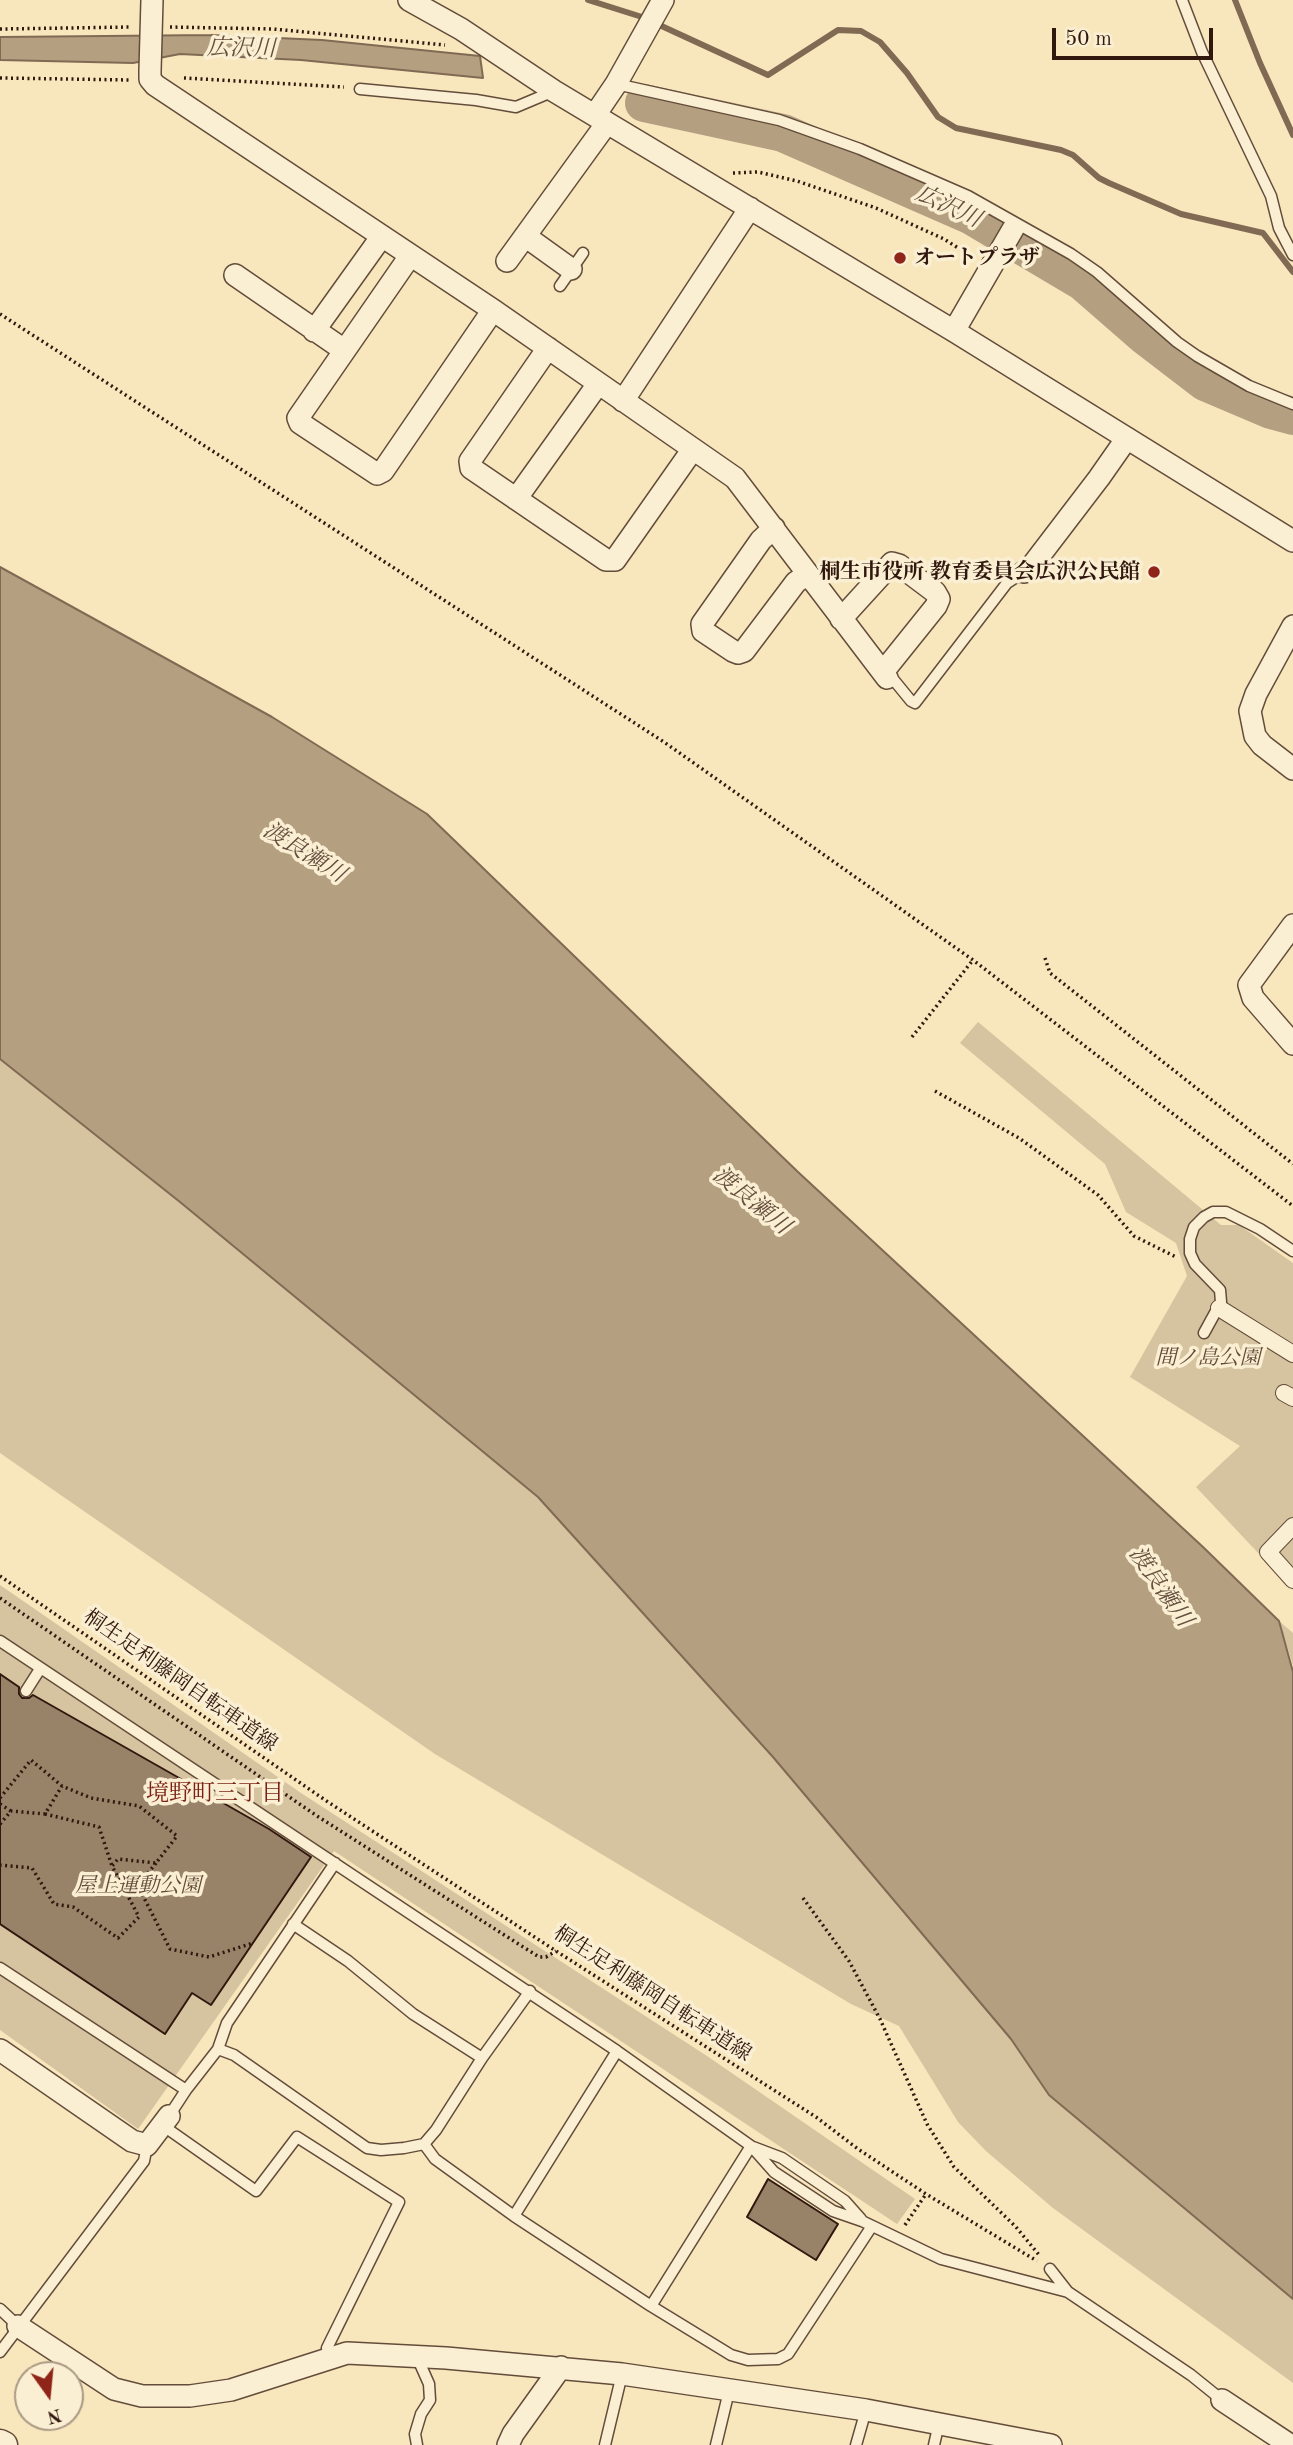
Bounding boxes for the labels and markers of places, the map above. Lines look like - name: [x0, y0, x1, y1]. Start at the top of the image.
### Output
- place label: オートプラザ: [914, 245, 1040, 271]
- marker: オートプラザ: [892, 250, 908, 266]
- place label: 桐生市役所 教育委員会広沢公民館: [819, 559, 1140, 585]
- marker: 桐生市役所 教育委員会広沢公民館: [1146, 564, 1162, 580]

